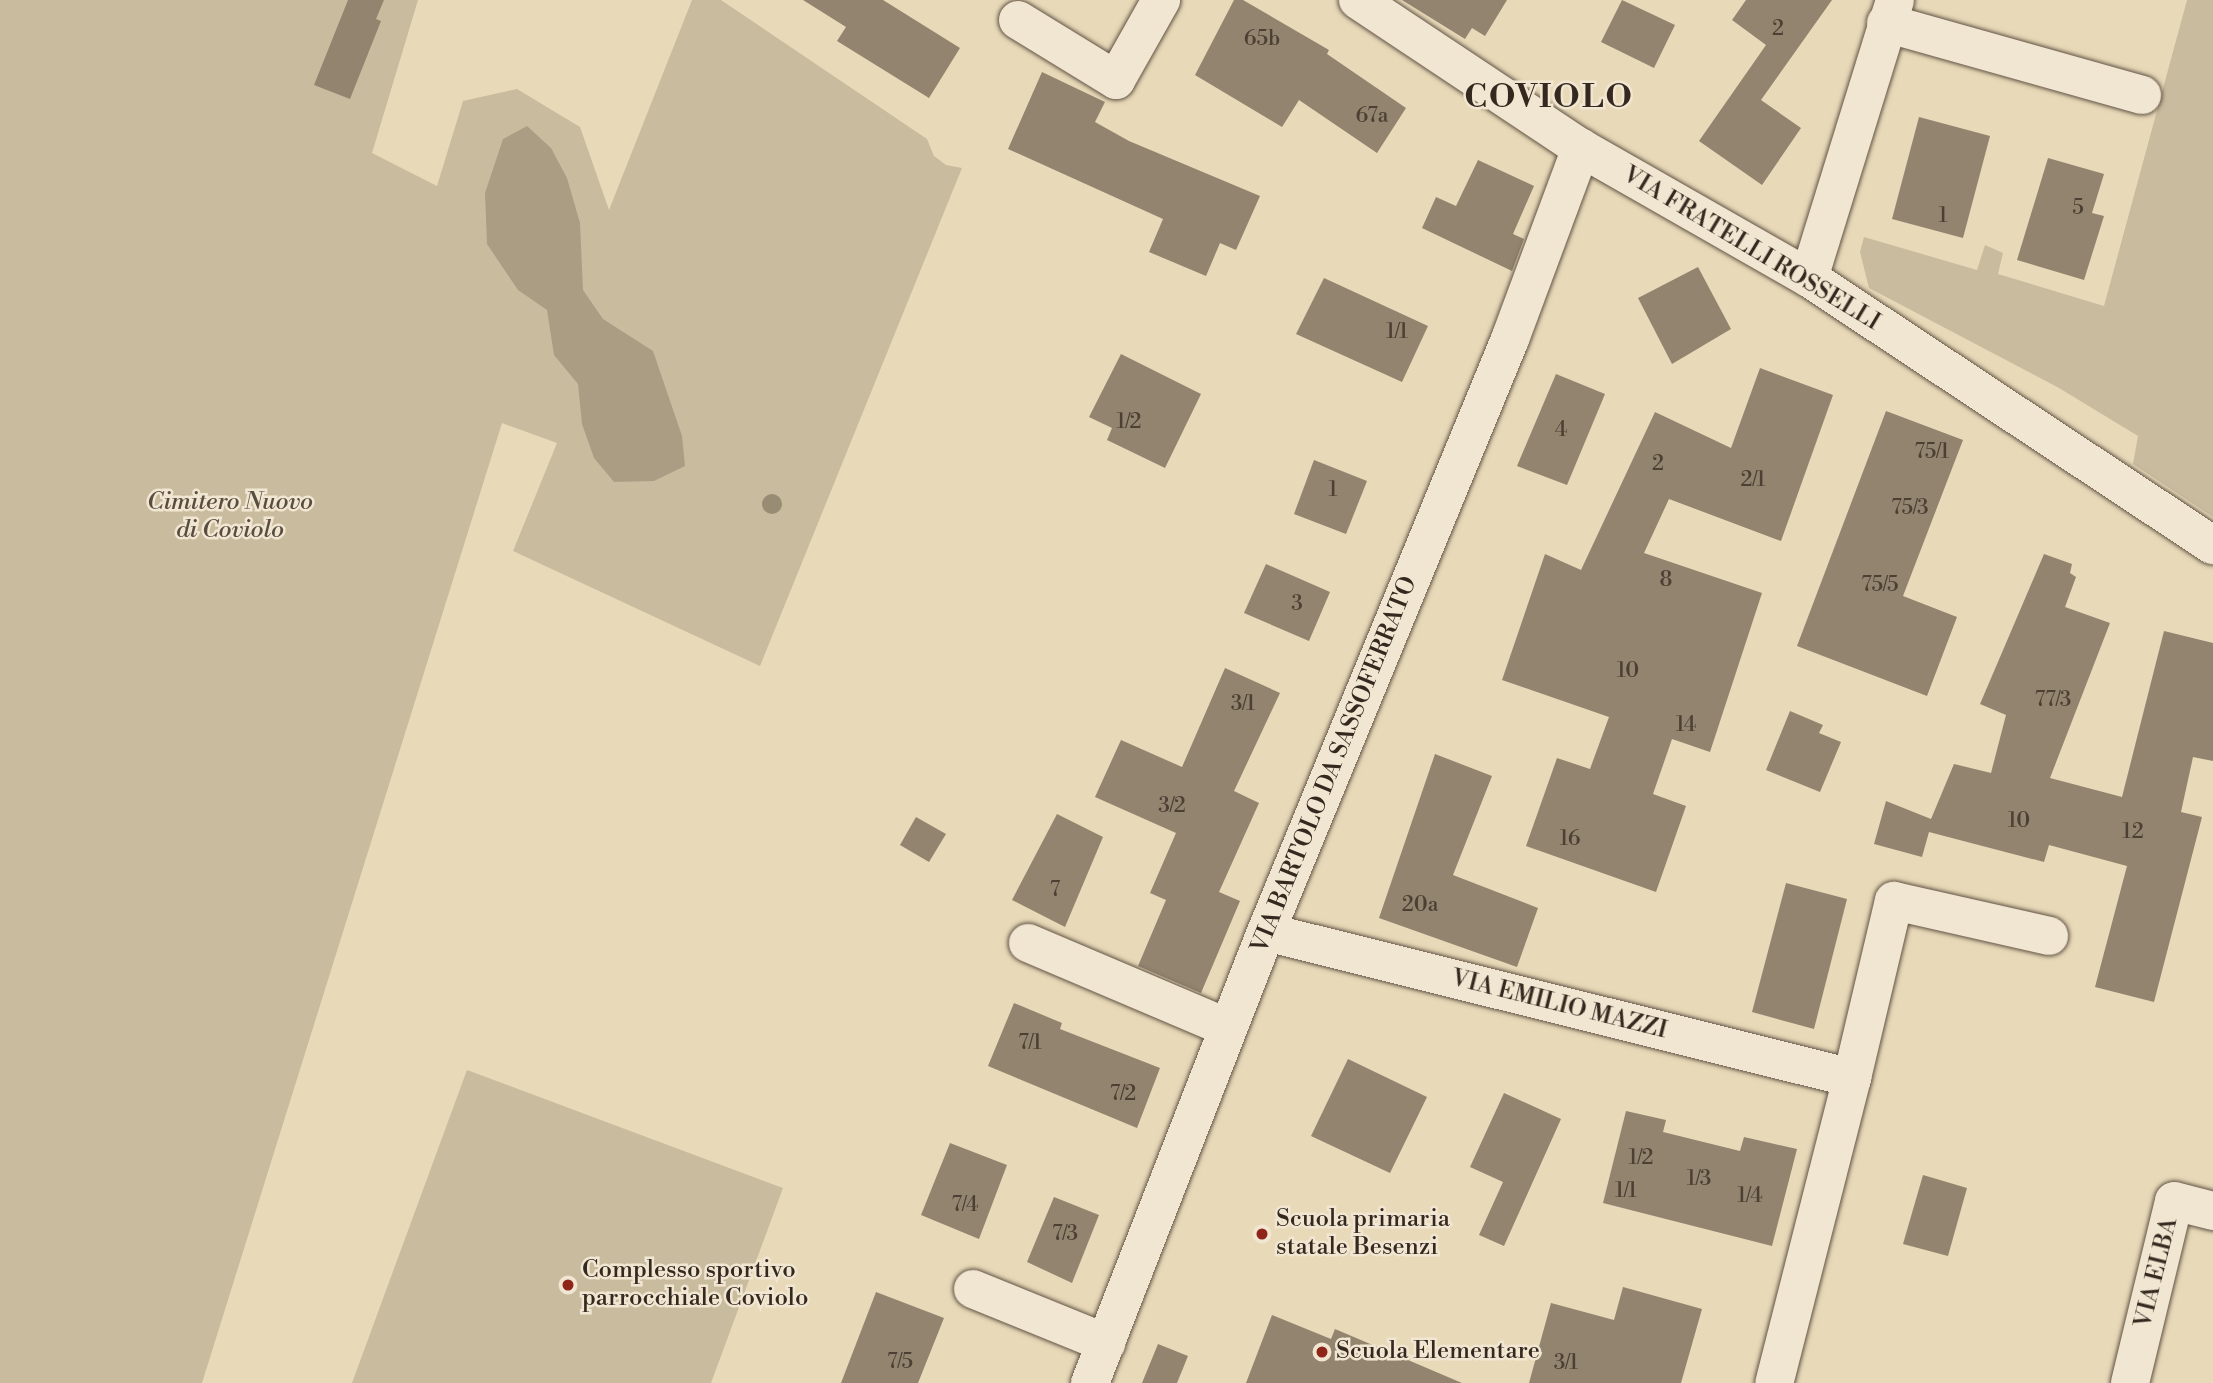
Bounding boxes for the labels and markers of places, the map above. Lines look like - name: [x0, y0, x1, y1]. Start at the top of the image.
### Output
- place label: Scuola primaria statale Besenzi: [1276, 1206, 1450, 1262]
- marker: Scuola primaria statale Besenzi: [1254, 1226, 1270, 1242]
- place label: Complesso sportivo parrocchiale Coviolo: [582, 1257, 808, 1313]
- marker: Complesso sportivo parrocchiale Coviolo: [560, 1277, 576, 1293]
- place label: Scuola Elementare: [1336, 1338, 1540, 1366]
- marker: Scuola Elementare: [1314, 1344, 1330, 1360]

